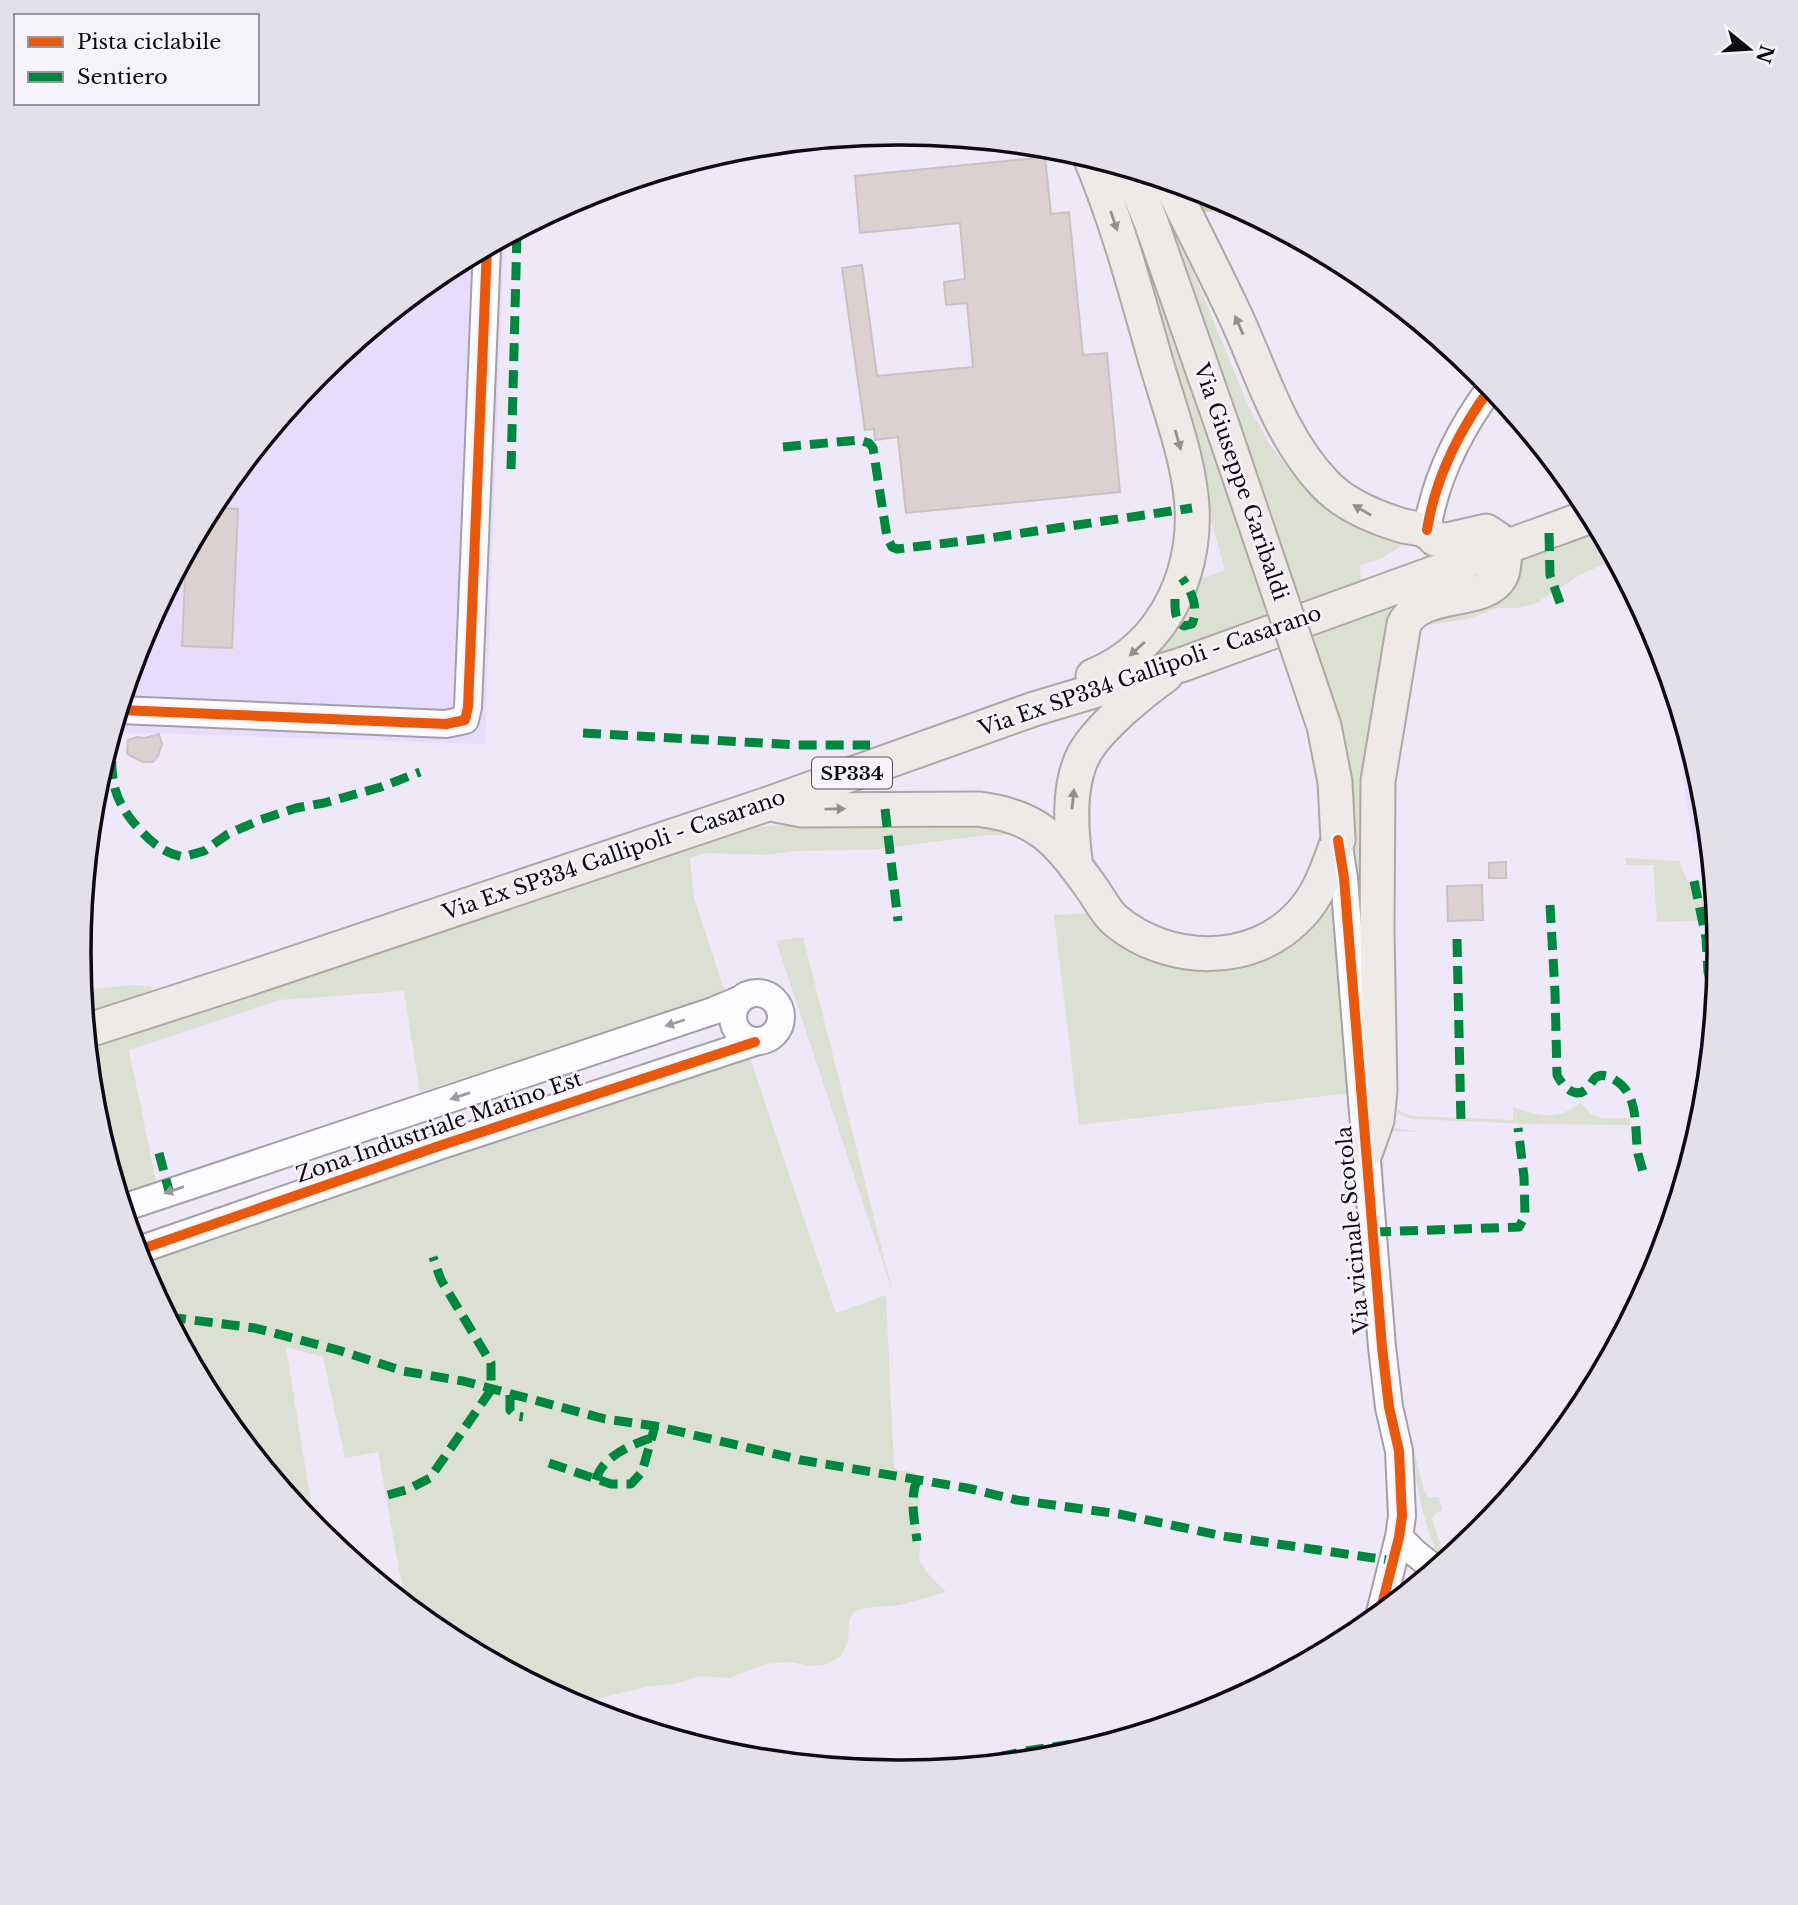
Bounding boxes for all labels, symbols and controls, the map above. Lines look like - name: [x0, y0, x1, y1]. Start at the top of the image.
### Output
- legend: [14, 14, 259, 105]
- north arrow: [1714, 14, 1784, 84]
- text: Pista ciclabile: [77, 29, 221, 55]
- text: N: [1751, 42, 1778, 66]
- text: Sentiero: [77, 64, 168, 90]
- one-way arrow: [1109, 211, 1120, 232]
- one-way arrow: [1234, 314, 1245, 335]
- street label: Via Giuseppe Garibaldi: [1188, 359, 1294, 604]
- one-way arrow: [1173, 430, 1183, 451]
- one-way arrow: [1353, 504, 1372, 516]
- street label: Via Ex SP334 Gallipoli - Casarano: [974, 600, 1325, 742]
- one-way arrow: [1129, 641, 1146, 657]
- road number: SP334: [812, 758, 892, 788]
- street label: Via Ex SP334 Gallipoli - Casarano: [438, 784, 789, 926]
- one-way arrow: [1068, 788, 1079, 810]
- one-way arrow: [825, 804, 847, 815]
- one-way arrow: [665, 1018, 686, 1029]
- street label: Zona Industriale Matino Est: [292, 1066, 586, 1188]
- one-way arrow: [449, 1091, 470, 1102]
- street label: Via vicinale Scotola: [1331, 1125, 1375, 1336]
- one-way arrow: [163, 1185, 184, 1196]

